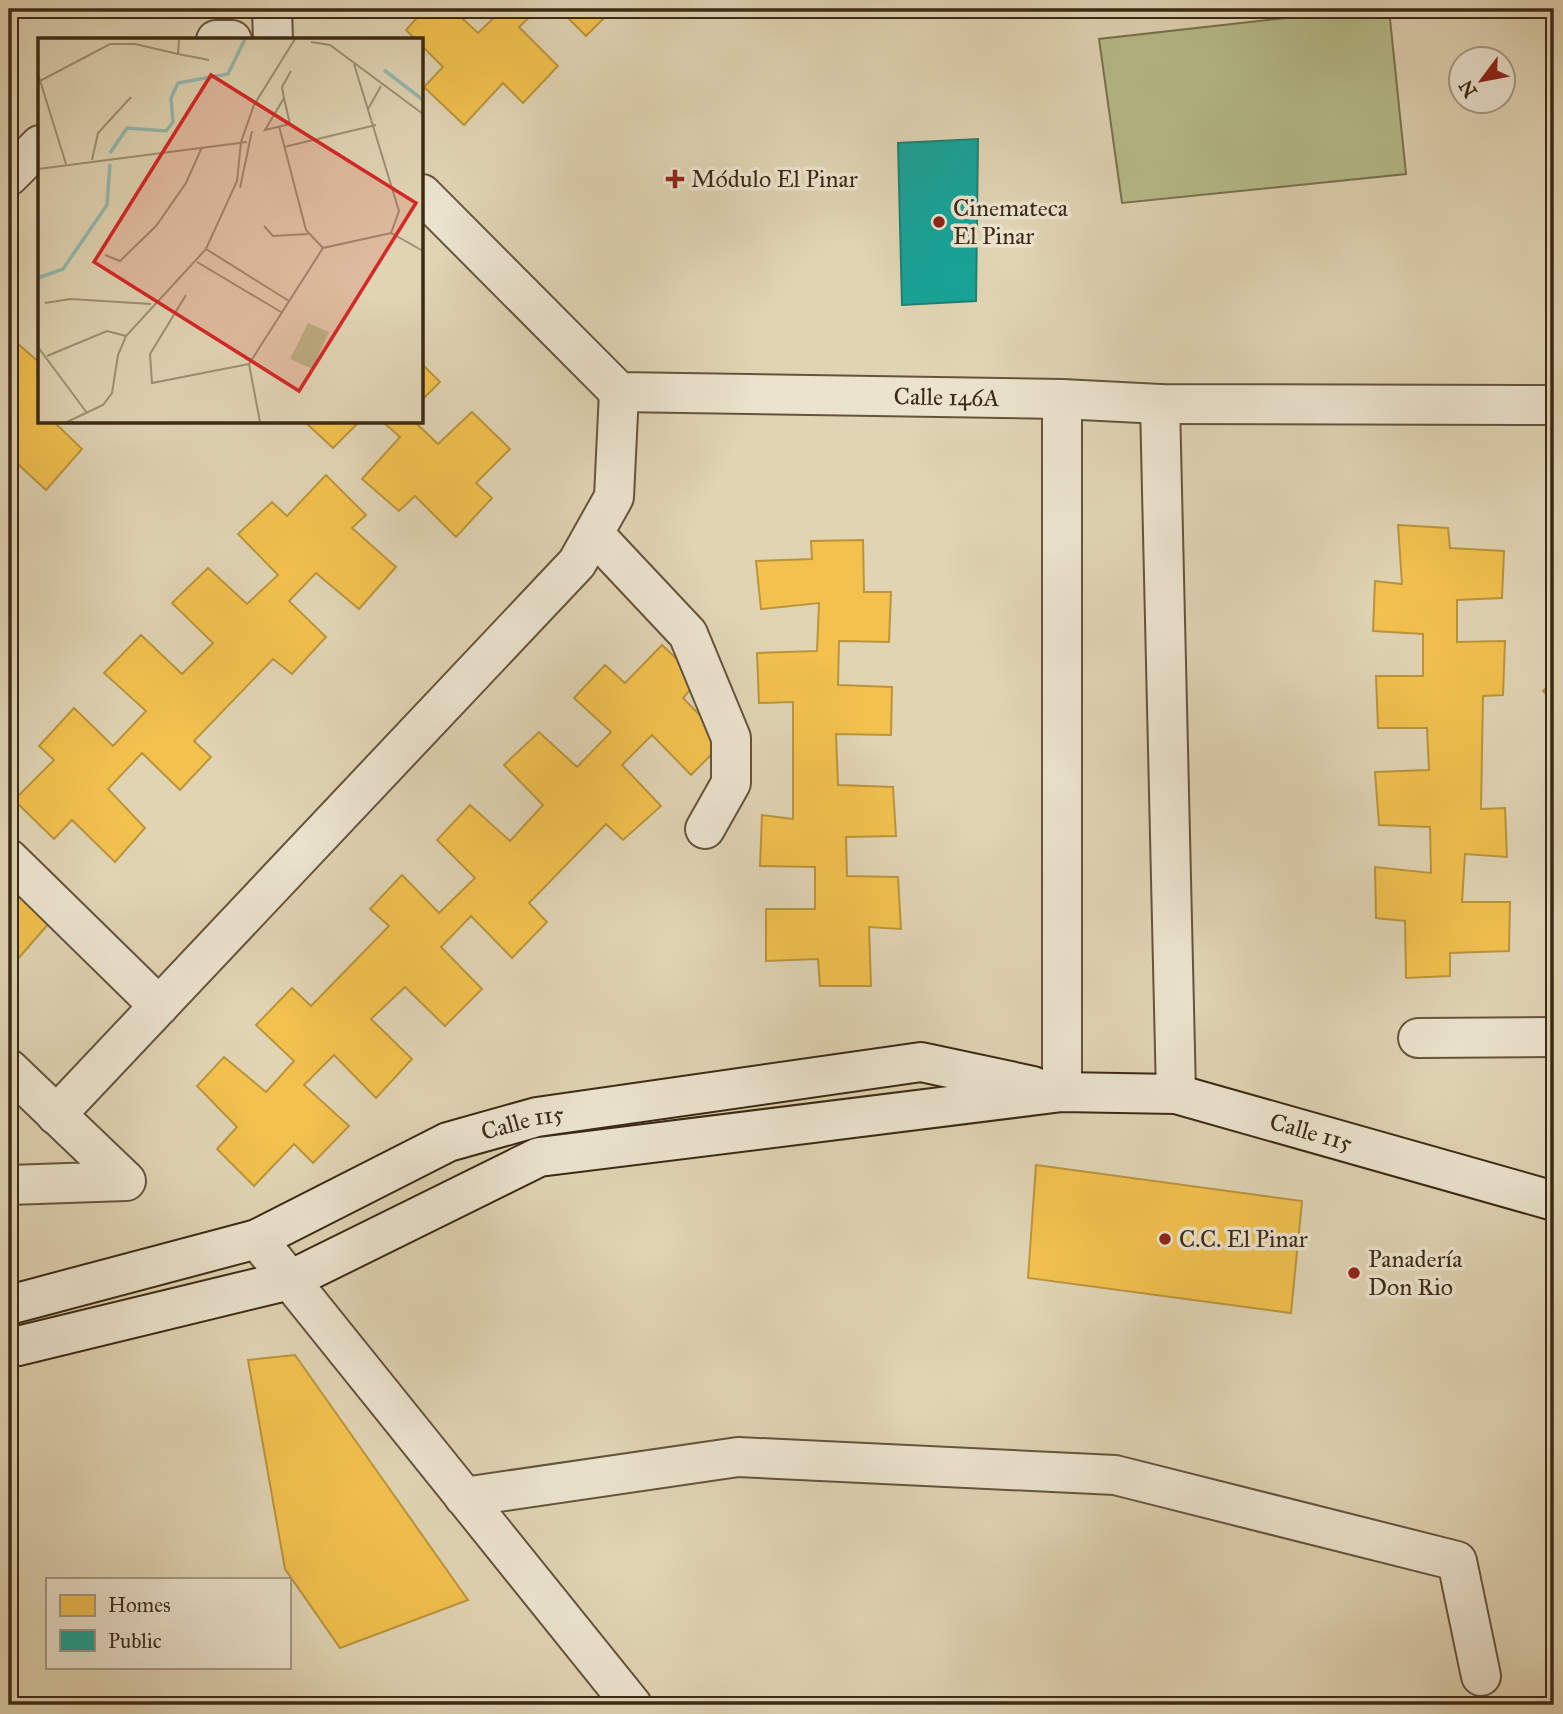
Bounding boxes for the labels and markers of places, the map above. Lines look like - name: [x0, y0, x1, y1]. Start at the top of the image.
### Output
- place label: Módulo El Pinar: [691, 164, 858, 194]
- marker: Módulo El Pinar: [665, 169, 685, 189]
- place label: Cinemateca El Pinar: [953, 193, 1069, 251]
- marker: Cinemateca El Pinar: [931, 214, 947, 230]
- place label: C.C. El Pinar: [1179, 1224, 1308, 1254]
- marker: C.C. El Pinar: [1157, 1231, 1173, 1247]
- place label: Panadería Don Rio: [1368, 1244, 1463, 1302]
- marker: Panadería Don Rio: [1346, 1265, 1362, 1281]

